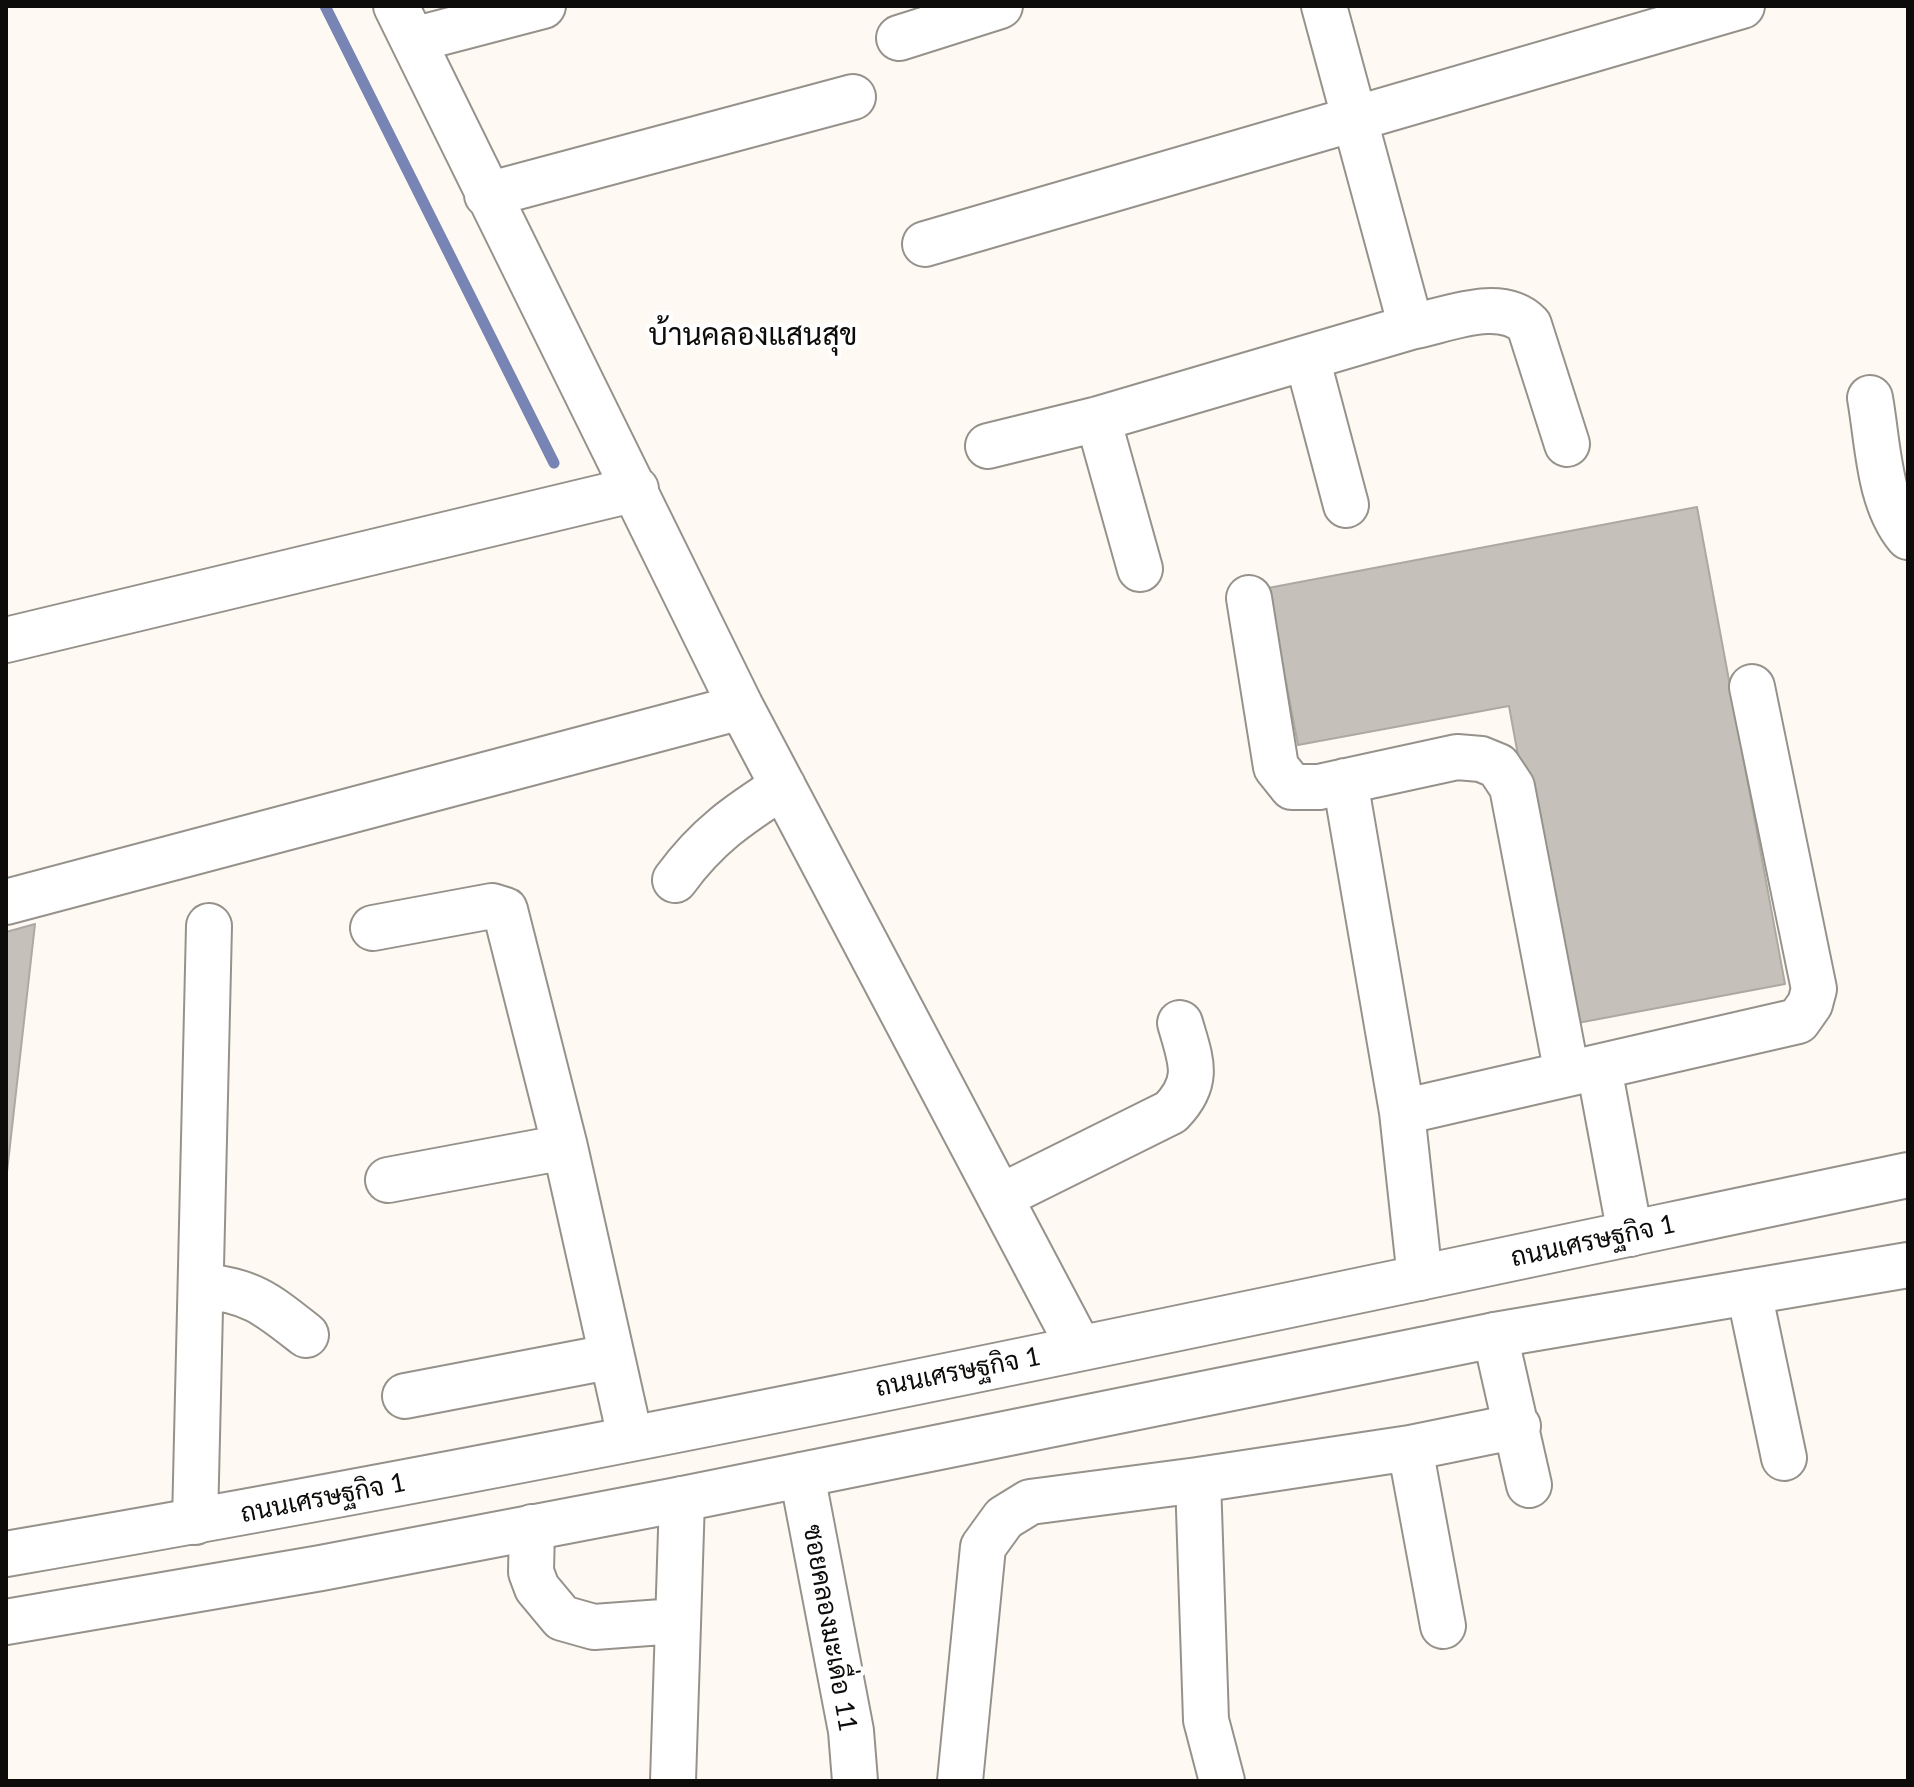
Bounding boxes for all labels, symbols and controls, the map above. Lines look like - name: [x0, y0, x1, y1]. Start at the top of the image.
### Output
- district label: บ้านคลองแสนสุข: [649, 317, 857, 353]
- street label: ถนนเศรษฐกิจ 1: [1508, 1208, 1678, 1274]
- street label: ถนนเศรษฐกิจ 1: [873, 1341, 1043, 1403]
- street label: ถนนเศรษฐกิจ 1: [238, 1467, 408, 1529]
- street label: ซอยคลองมะเดื่อ 11: [796, 1522, 864, 1734]

